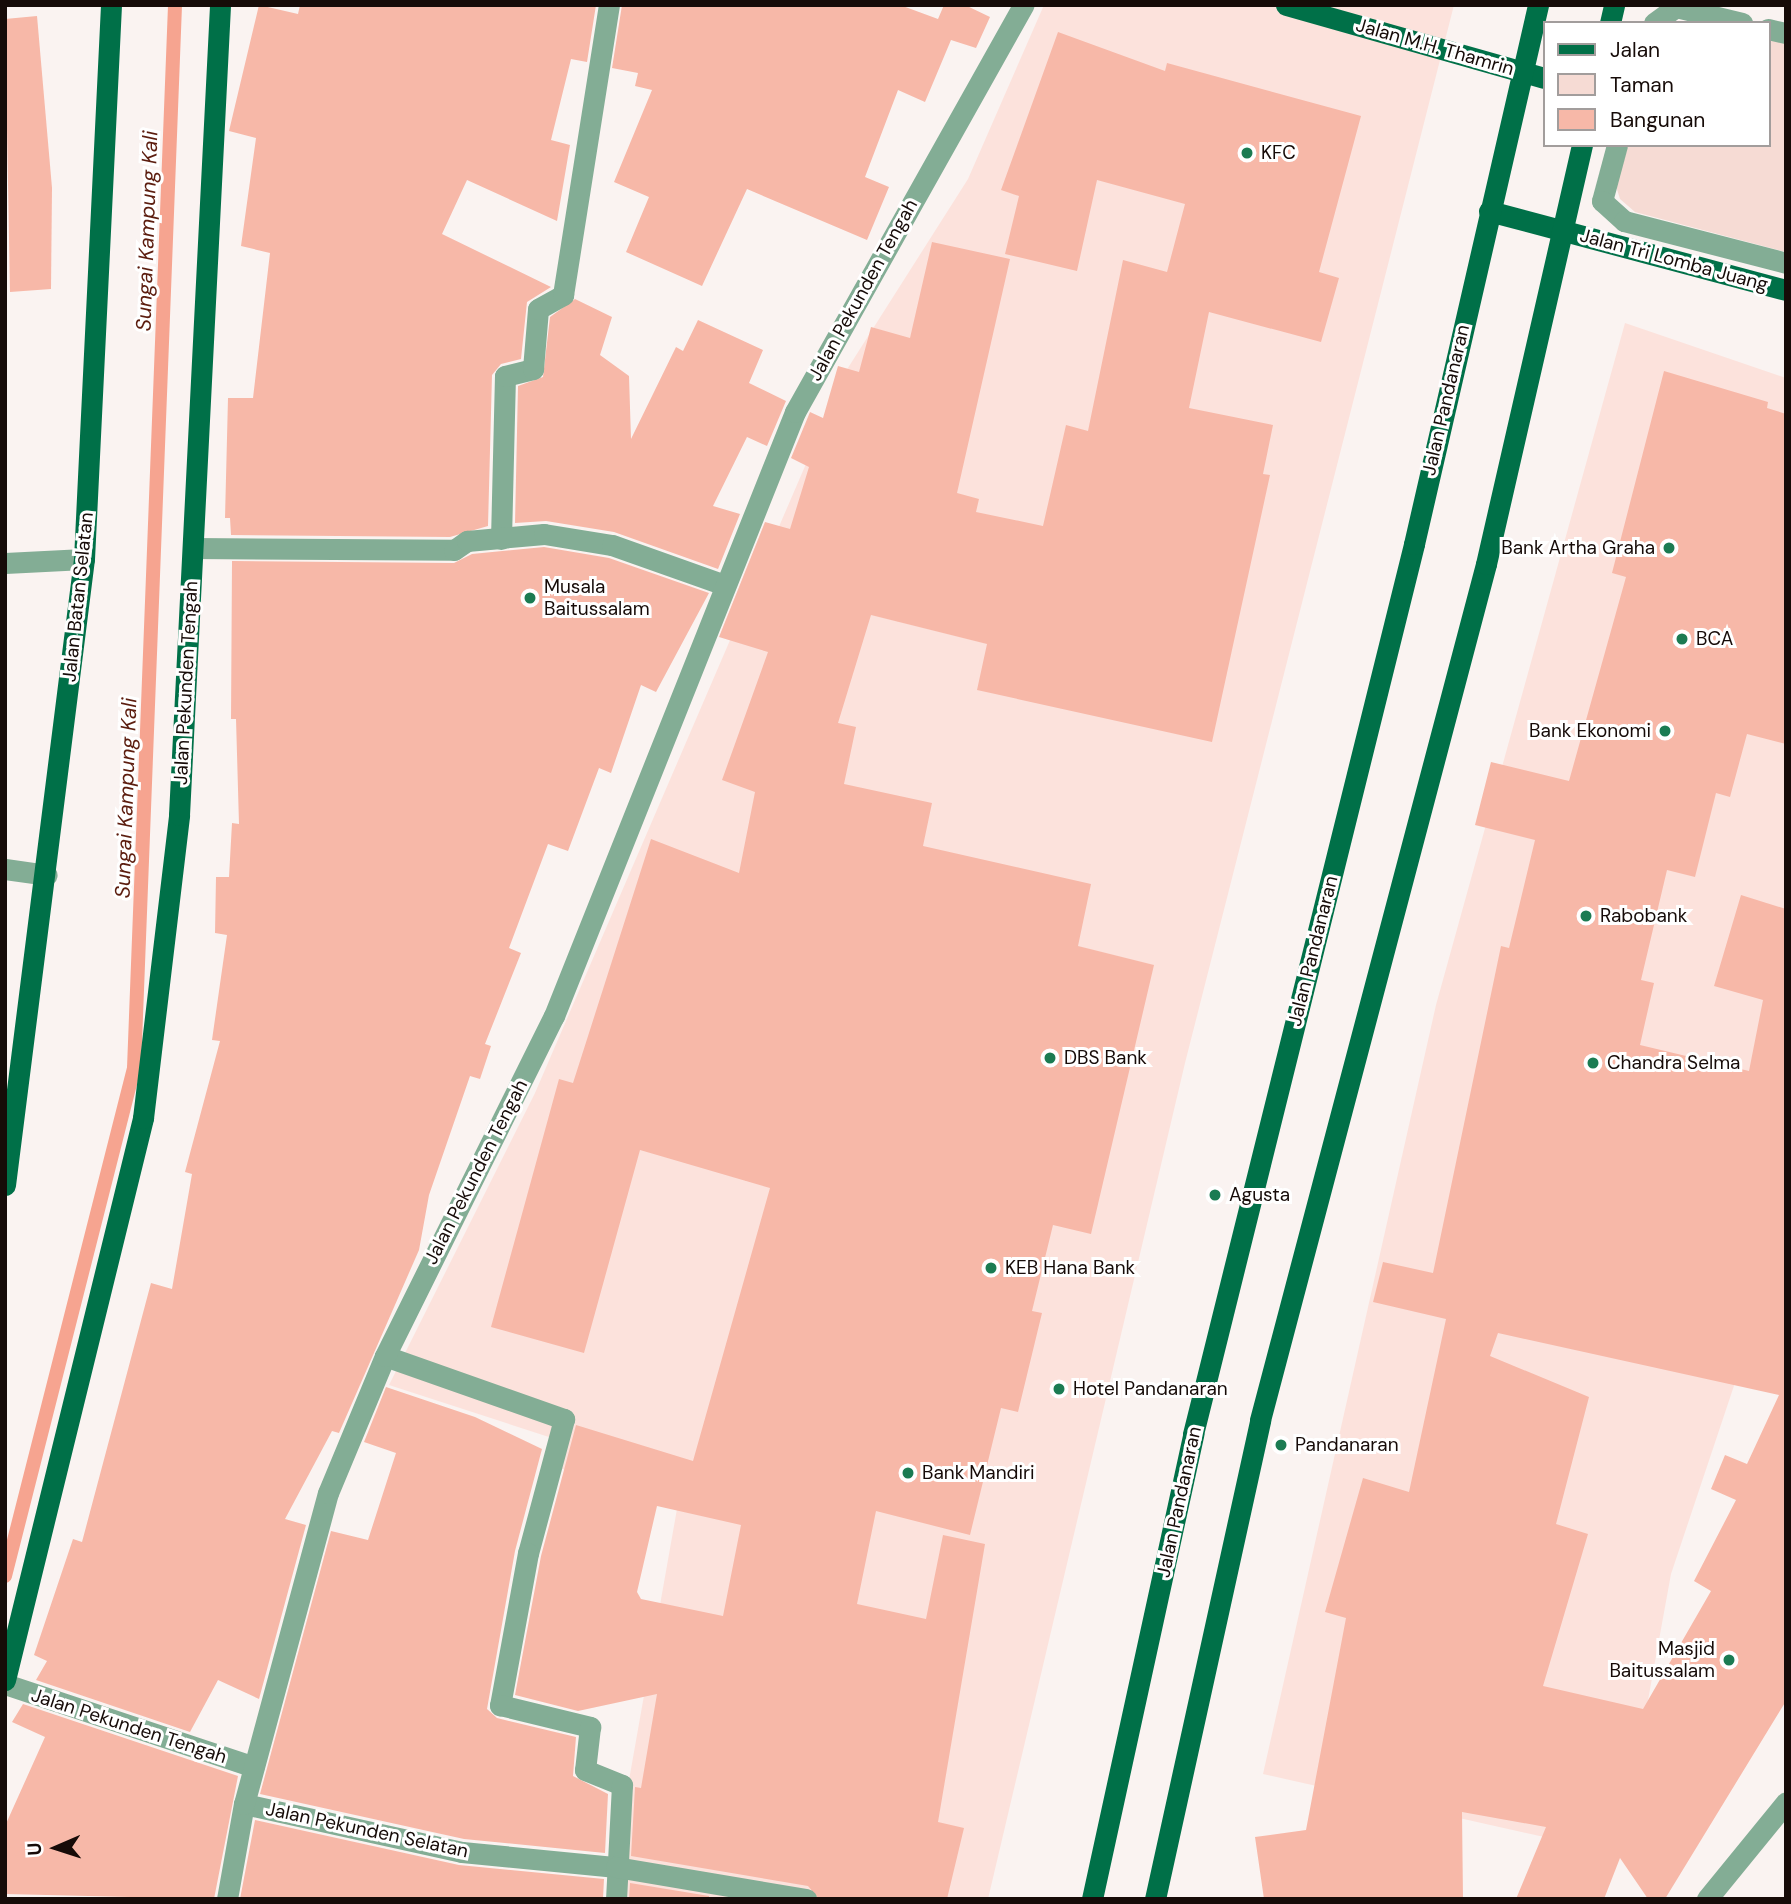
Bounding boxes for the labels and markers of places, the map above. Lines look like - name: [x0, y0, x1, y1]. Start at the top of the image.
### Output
- place label: KFC: [1261, 142, 1296, 164]
- marker: KFC: [1239, 145, 1255, 161]
- place label: Bank Artha Graha: [1501, 537, 1655, 559]
- marker: Bank Artha Graha: [1661, 540, 1677, 556]
- place label: Musala Baitussalam: [544, 576, 650, 620]
- marker: Musala Baitussalam: [522, 590, 538, 606]
- place label: BCA: [1696, 628, 1733, 650]
- marker: BCA: [1674, 631, 1690, 647]
- place label: Bank Ekonomi: [1529, 720, 1651, 742]
- marker: Bank Ekonomi: [1657, 723, 1673, 739]
- place label: Rabobank: [1600, 905, 1687, 927]
- marker: Rabobank: [1578, 908, 1594, 924]
- place label: DBS Bank: [1064, 1047, 1147, 1069]
- marker: DBS Bank: [1042, 1050, 1058, 1066]
- place label: Chandra Selma: [1607, 1052, 1740, 1074]
- marker: Chandra Selma: [1585, 1055, 1601, 1071]
- place label: Agusta: [1229, 1184, 1290, 1206]
- marker: Agusta: [1207, 1187, 1223, 1203]
- place label: KEB Hana Bank: [1005, 1257, 1135, 1279]
- marker: KEB Hana Bank: [983, 1260, 999, 1276]
- place label: Hotel Pandanaran: [1073, 1378, 1228, 1400]
- marker: Hotel Pandanaran: [1051, 1381, 1067, 1397]
- place label: Pandanaran: [1295, 1434, 1399, 1456]
- marker: Pandanaran: [1273, 1437, 1289, 1453]
- place label: Bank Mandiri: [922, 1462, 1035, 1484]
- marker: Bank Mandiri: [900, 1465, 916, 1481]
- place label: Masjid Baitussalam: [1609, 1638, 1715, 1682]
- marker: Masjid Baitussalam: [1721, 1652, 1737, 1668]

